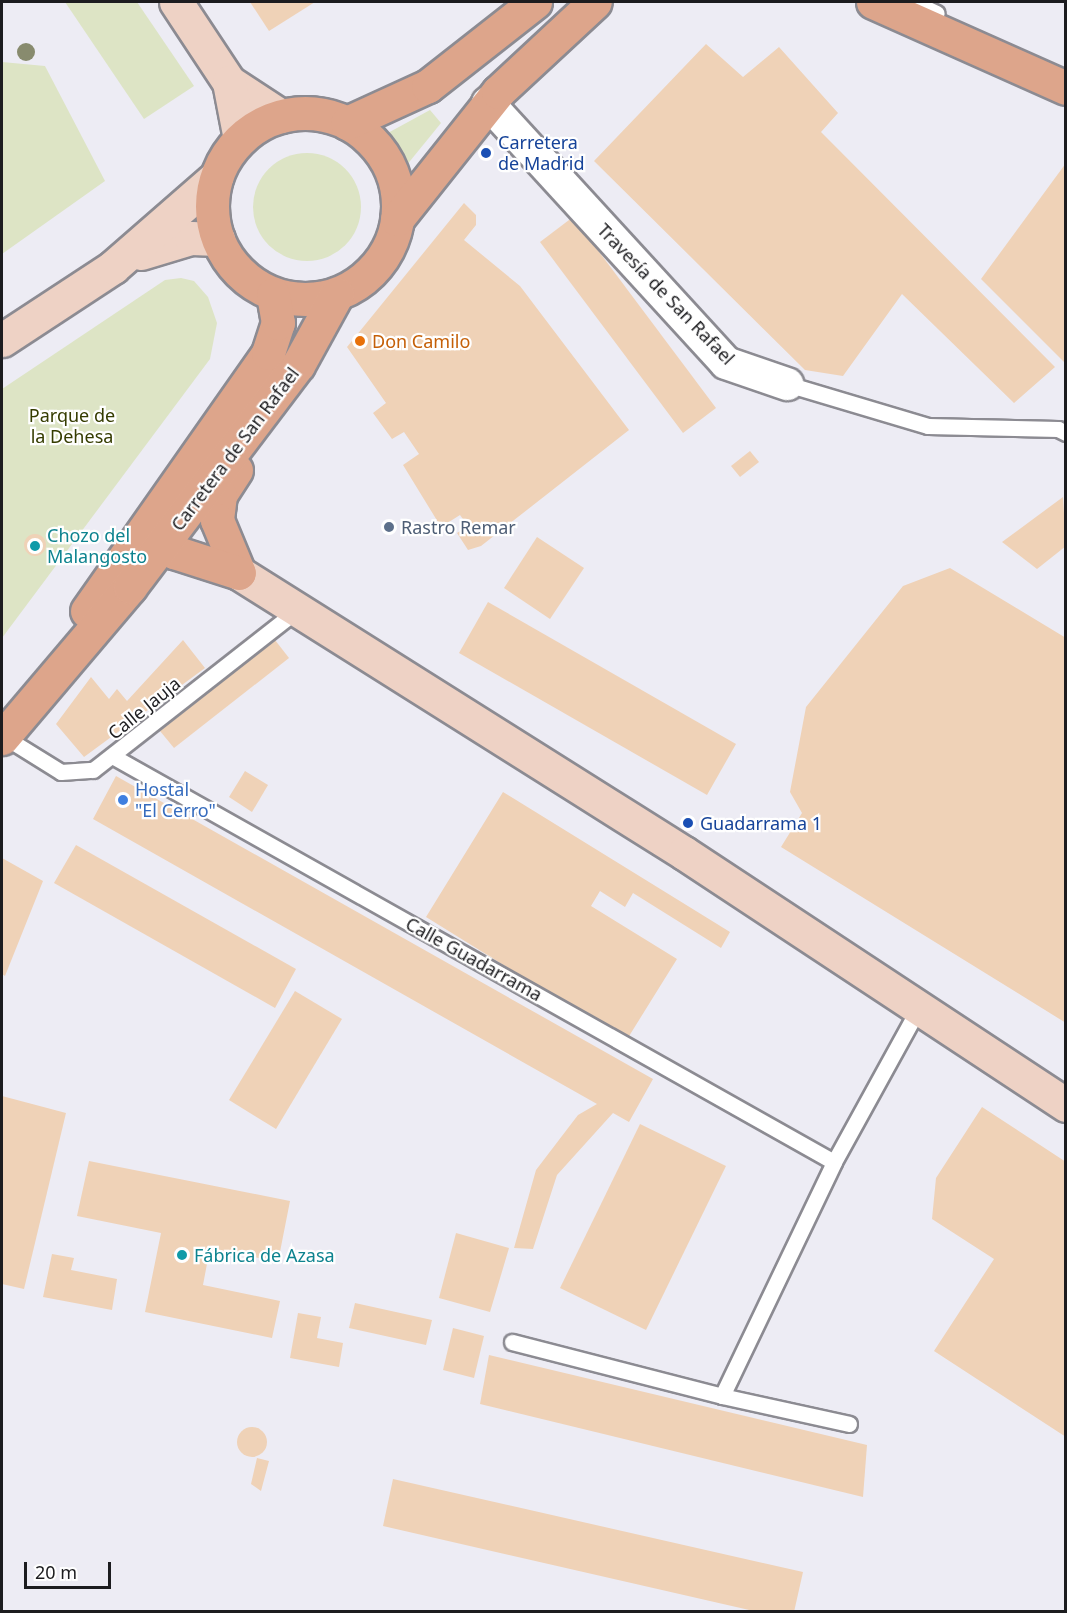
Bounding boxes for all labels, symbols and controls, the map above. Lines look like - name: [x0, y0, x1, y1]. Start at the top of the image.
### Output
- place label: Carretera de Madrid: [498, 132, 585, 174]
- marker: Carretera de Madrid: [479, 146, 493, 160]
- street label: Travesía de San Rafael: [593, 219, 739, 369]
- place label: Don Camilo: [372, 330, 470, 352]
- marker: Don Camilo: [353, 334, 367, 348]
- street label: Carretera de San Rafael: [167, 363, 303, 535]
- park label: Parque de la Dehesa: [29, 405, 115, 448]
- place label: Rastro Remar: [401, 516, 516, 538]
- marker: Rastro Remar: [382, 520, 396, 534]
- place label: Chozo del Malangosto: [47, 525, 147, 568]
- marker: Chozo del Malangosto: [28, 539, 42, 553]
- street label: Calle Jauja: [104, 672, 184, 744]
- place label: Hostal "El Cerro": [135, 779, 216, 822]
- marker: Hostal "El Cerro": [116, 793, 130, 807]
- place label: Guadarrama 1: [700, 812, 822, 834]
- marker: Guadarrama 1: [681, 816, 695, 830]
- street label: Calle Guadarrama: [402, 913, 546, 1005]
- place label: Fábrica de Azasa: [194, 1244, 335, 1266]
- marker: Fábrica de Azasa: [175, 1248, 189, 1262]
- scale bar: [27, 1550, 114, 1588]
- text: 20 m: [35, 1560, 77, 1584]

